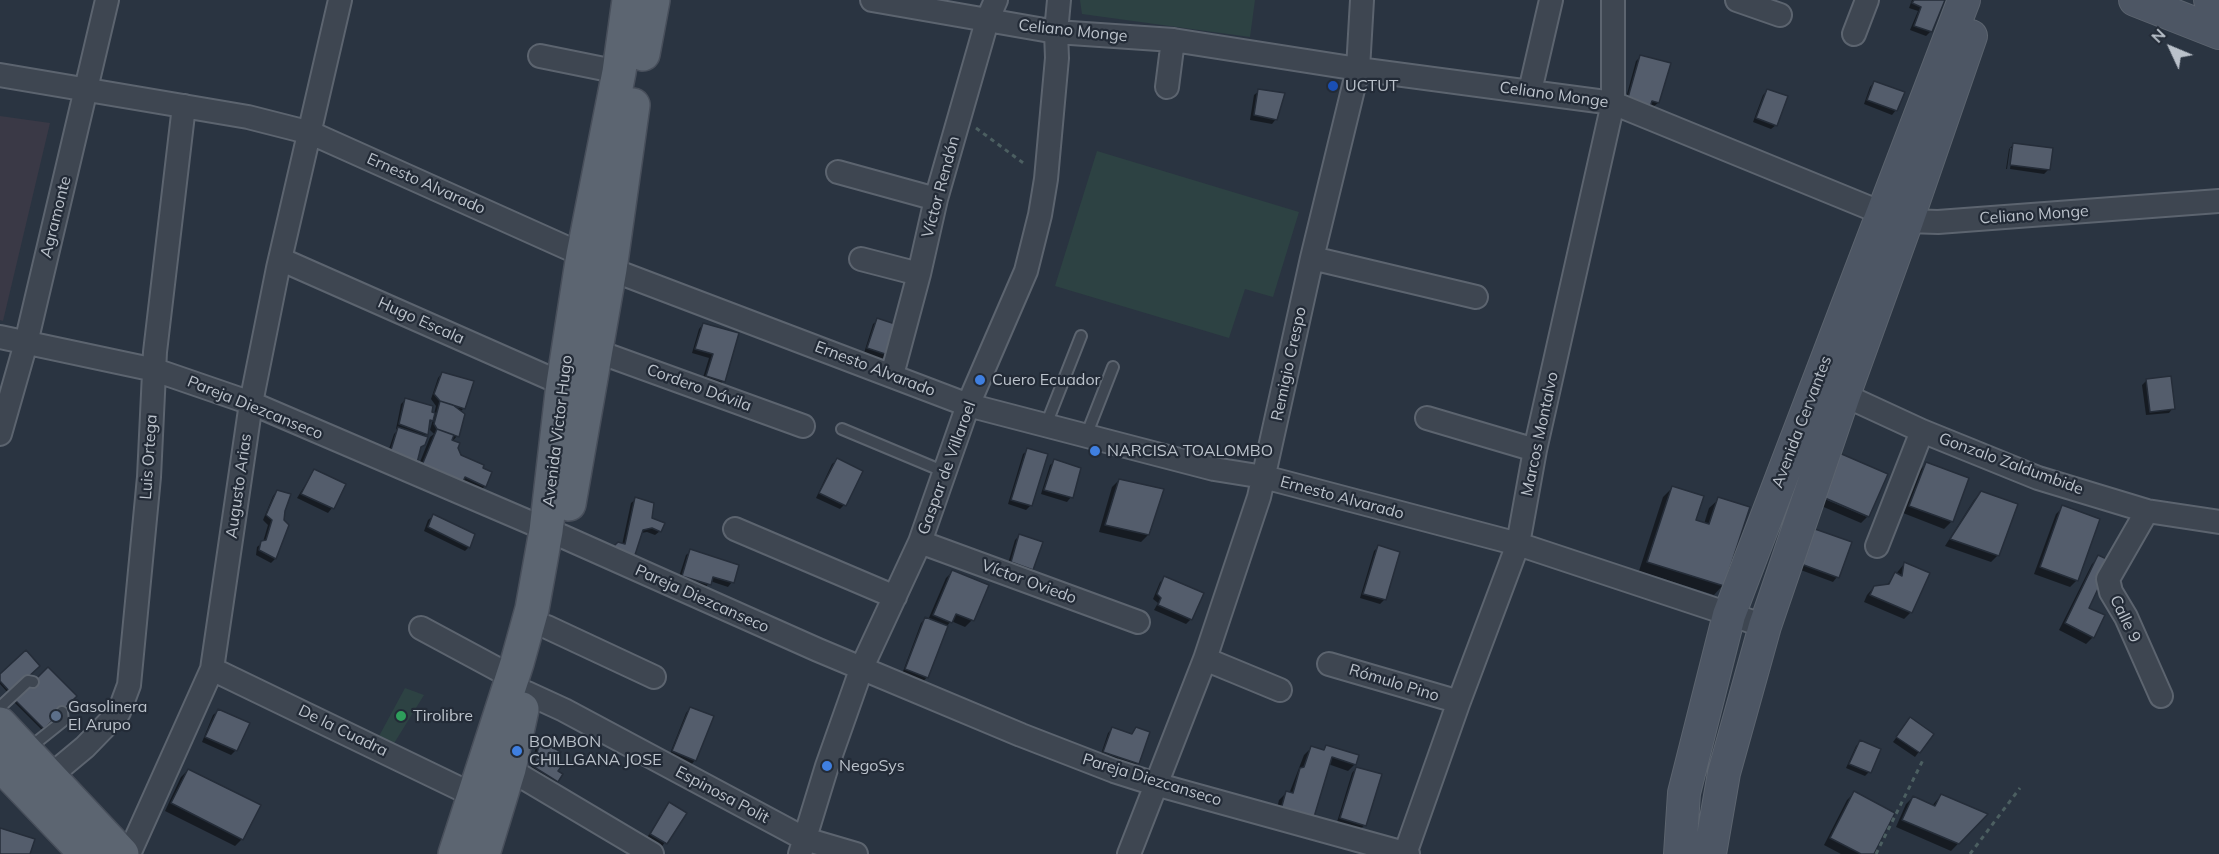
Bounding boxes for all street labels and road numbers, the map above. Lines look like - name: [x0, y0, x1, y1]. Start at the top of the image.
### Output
- street label: Celiano Monge: [1018, 16, 1128, 46]
- street label: Celiano Monge: [1498, 78, 1610, 112]
- street label: Víctor Rendón: [918, 134, 964, 240]
- street label: Ernesto Alvarado: [364, 149, 488, 219]
- street label: Agramonte: [37, 174, 75, 260]
- street label: Celiano Monge: [1979, 202, 2089, 228]
- street label: Hugo Escala: [375, 293, 467, 349]
- street label: Remigio Crespo: [1268, 305, 1310, 423]
- street label: Ernesto Alvarado: [812, 337, 938, 401]
- street label: Avenida Cervantes: [1768, 353, 1836, 491]
- street label: Avenida Victor Hugo: [539, 354, 577, 508]
- street label: Cordero Dávila: [644, 360, 754, 416]
- street label: Marcos Montalvo: [1517, 370, 1563, 498]
- street label: Pareja Diezcanseco: [184, 372, 326, 444]
- street label: Gaspar de Villaroel: [914, 399, 980, 537]
- street label: Luis Ortega: [136, 414, 162, 500]
- street label: Gonzalo Zaldumbide: [1936, 429, 2086, 499]
- street label: Augusto Arias: [222, 432, 256, 540]
- street label: Ernesto Alvarado: [1278, 472, 1406, 524]
- street label: Víctor Oviedo: [979, 556, 1079, 608]
- street label: Pareja Diezcanseco: [632, 561, 772, 637]
- street label: Calle 9: [2105, 592, 2145, 646]
- street label: Rómulo Pino: [1347, 660, 1441, 706]
- street label: De la Cuadra: [295, 701, 391, 761]
- street label: Pareja Diezcanseco: [1080, 750, 1224, 810]
- street label: Espinosa Polit: [672, 762, 772, 828]

